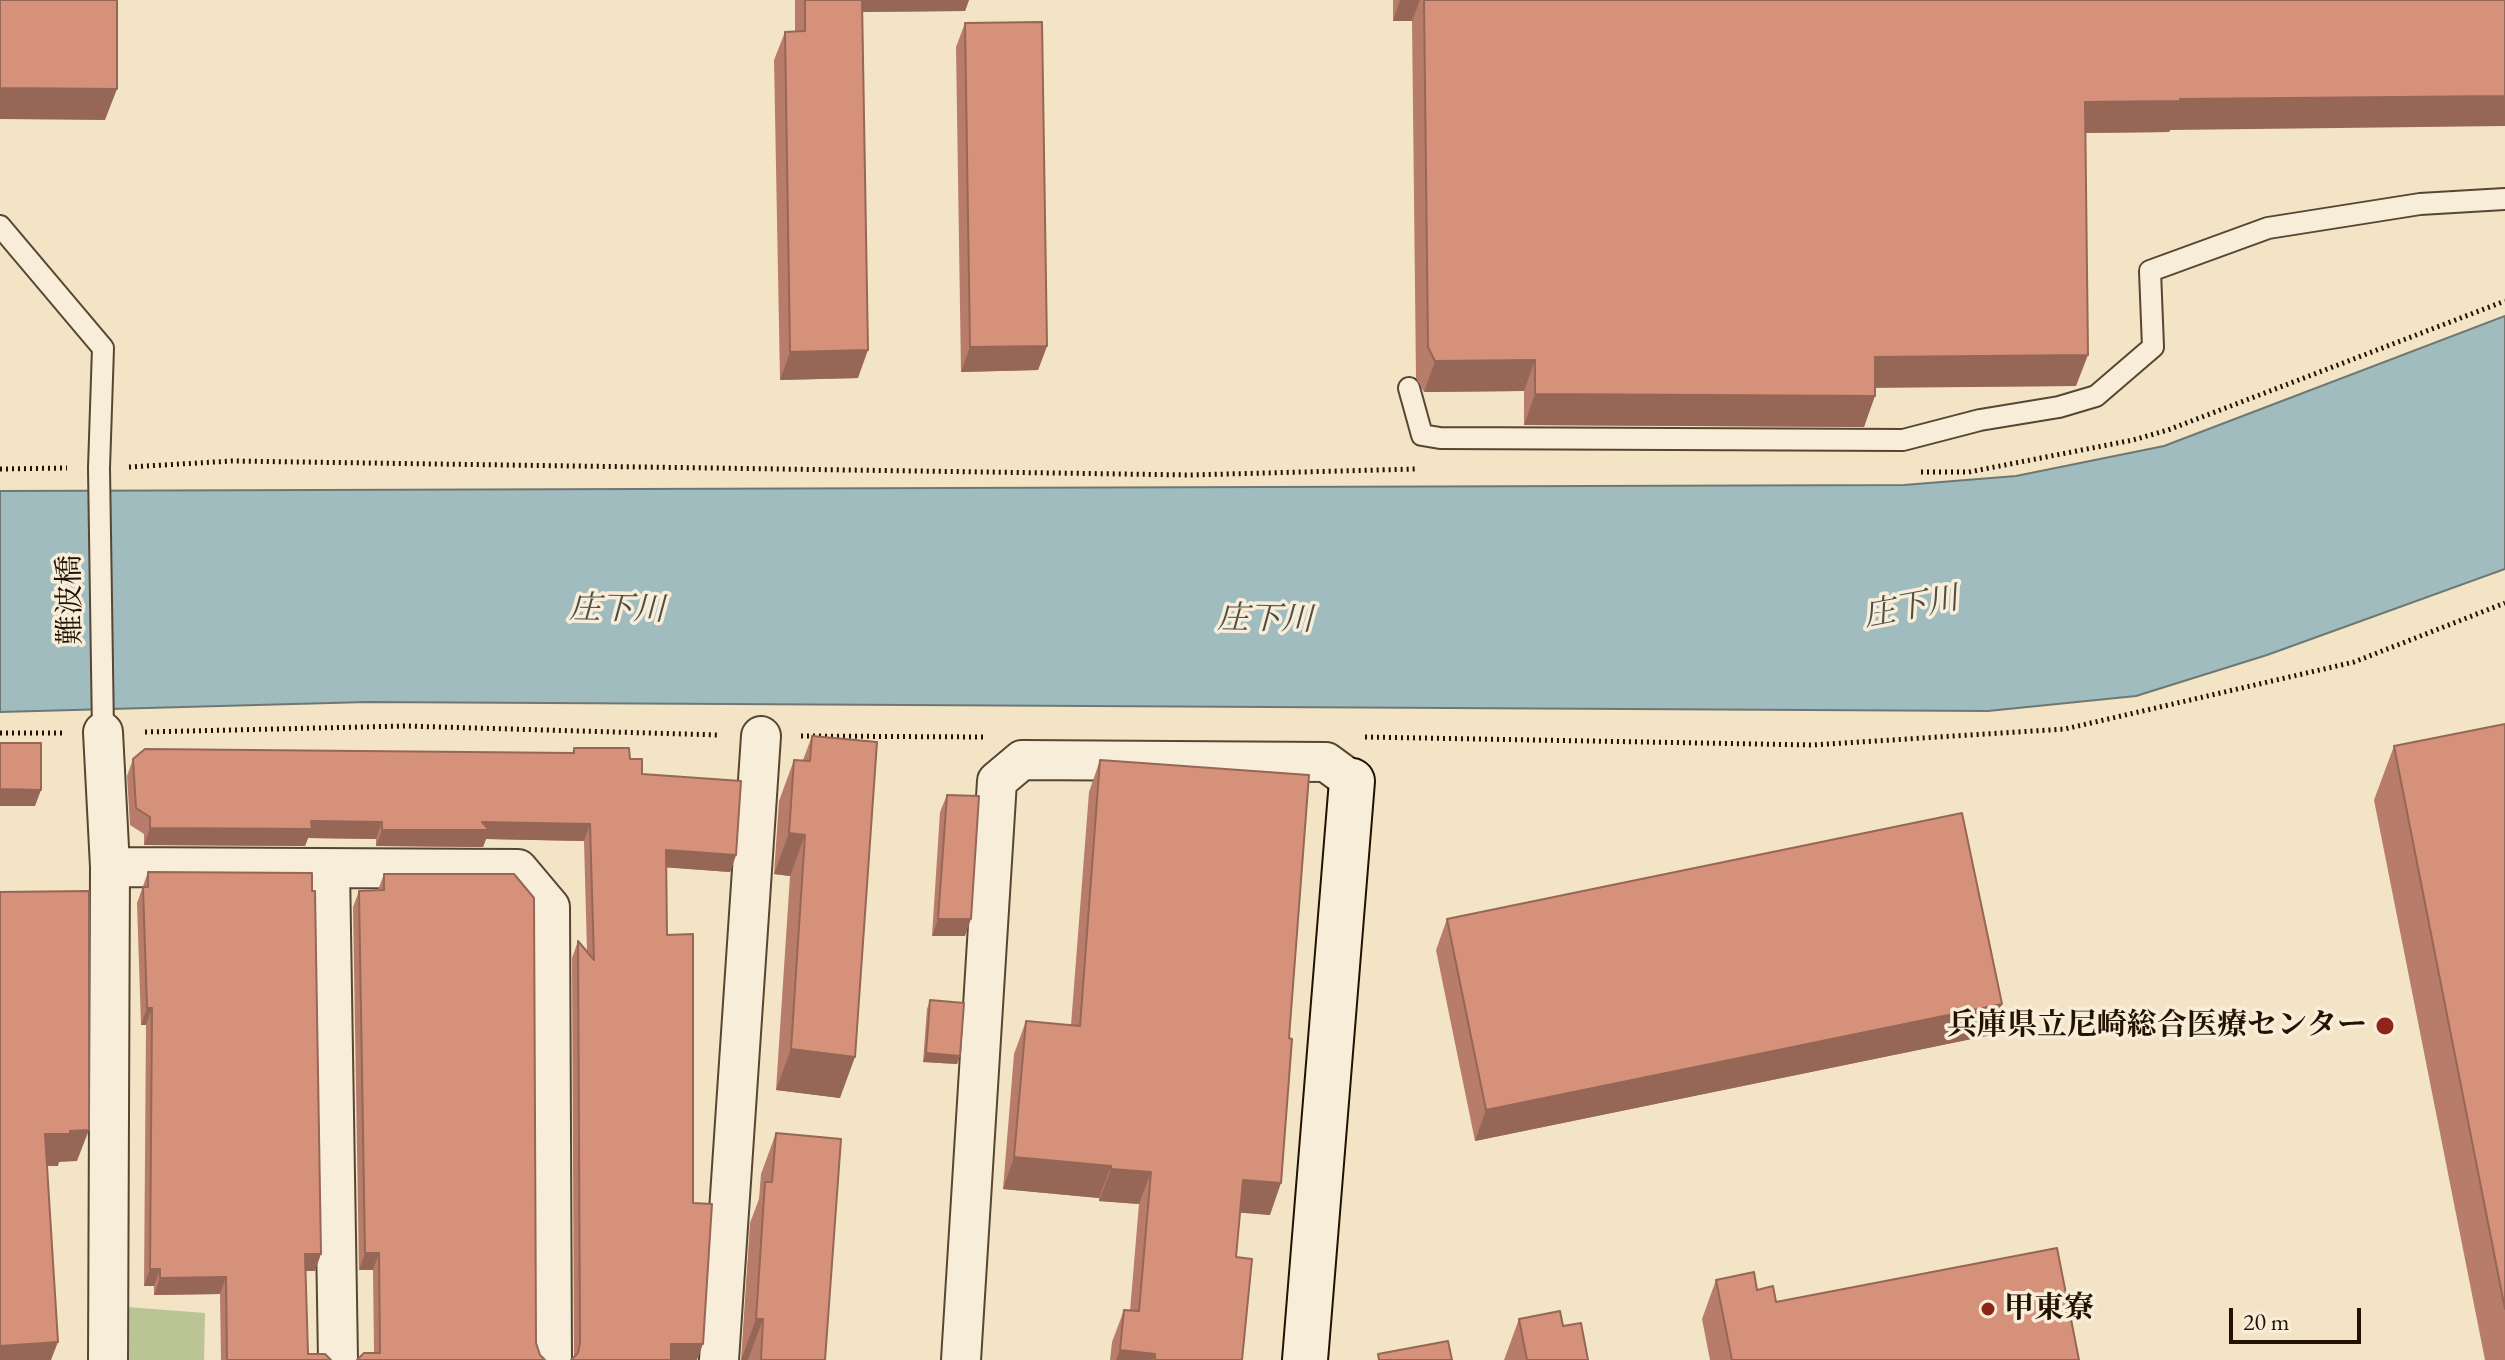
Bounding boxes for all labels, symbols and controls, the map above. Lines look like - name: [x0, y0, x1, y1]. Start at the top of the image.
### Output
- street label: 難波橋: [52, 555, 90, 645]
- water label: 庄下川: [1860, 580, 1962, 636]
- water label: 庄下川: [569, 590, 665, 630]
- water label: 庄下川: [1217, 600, 1313, 640]
- place label: 兵庫県立尼崎総合医療センター: [1947, 1008, 2367, 1044]
- marker: 兵庫県立尼崎総合医療センター: [2374, 1015, 2396, 1037]
- place label: 甲東寮: [2004, 1291, 2094, 1327]
- scale bar: [2233, 1292, 2365, 1342]
- marker: 甲東寮: [1979, 1300, 1997, 1318]
- text: 20 m: [2243, 1306, 2290, 1337]

